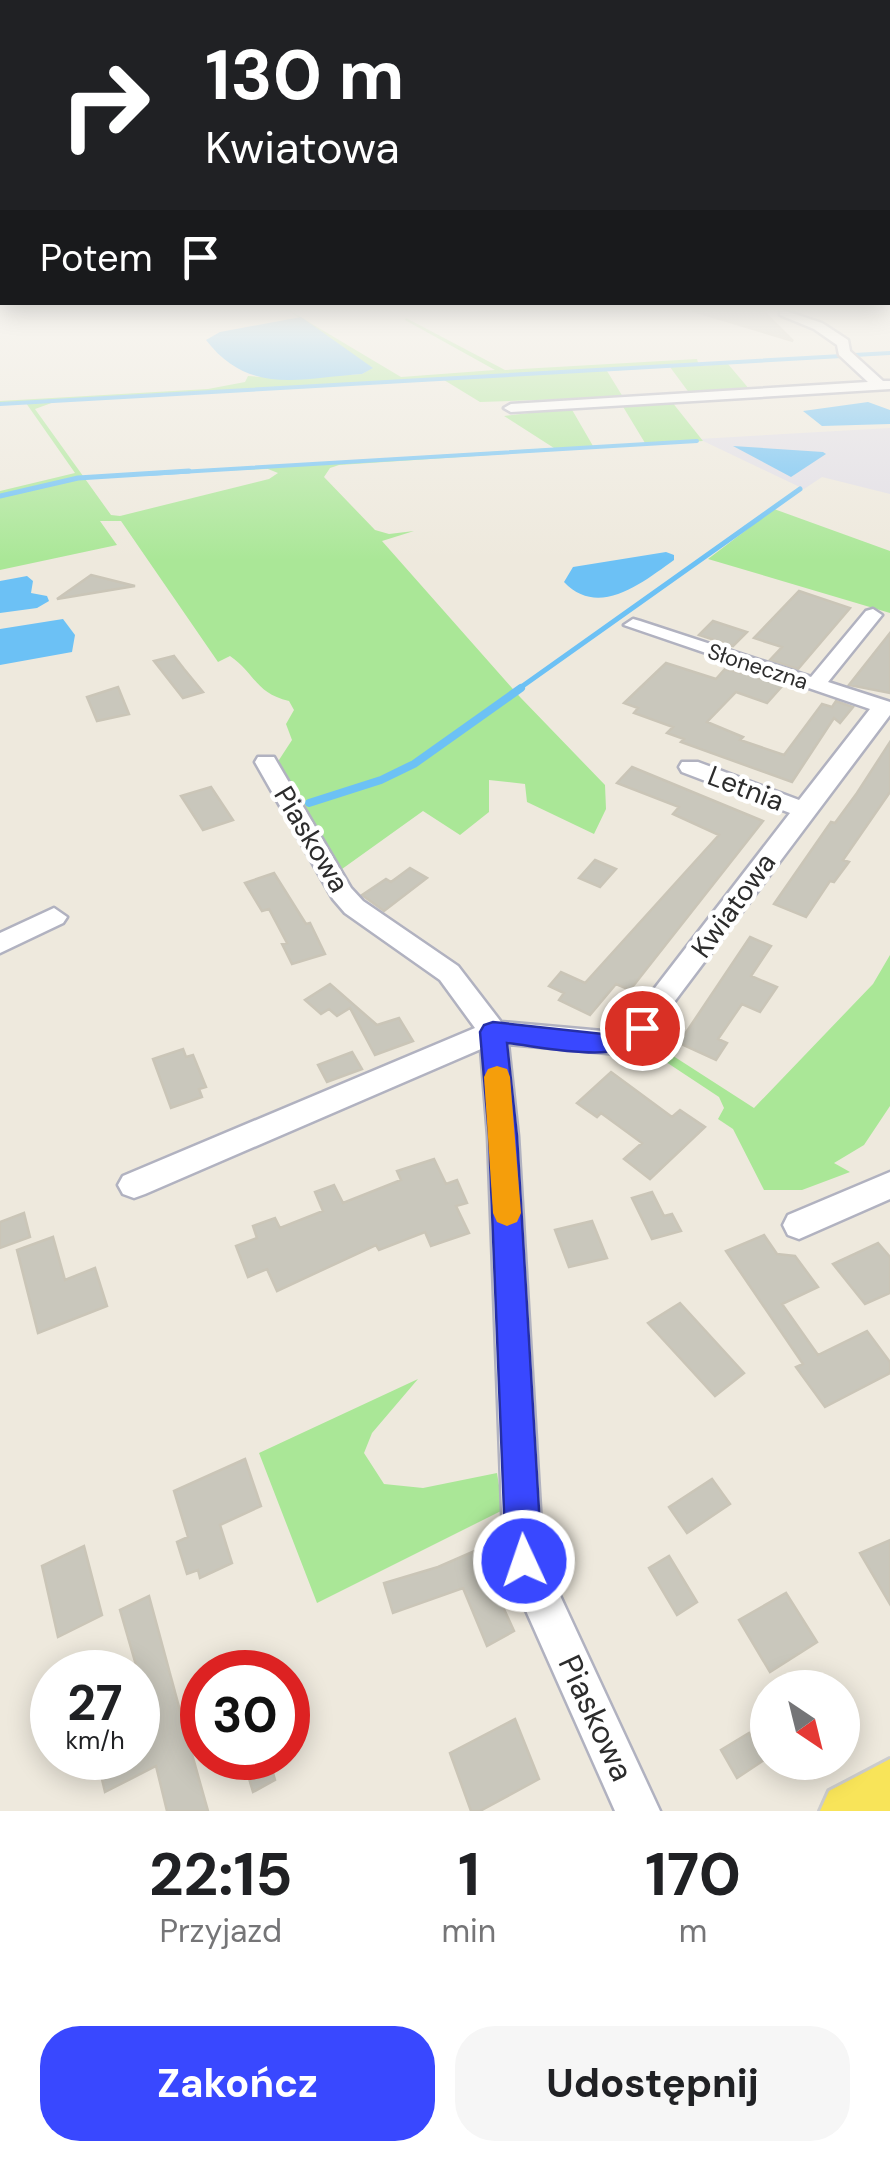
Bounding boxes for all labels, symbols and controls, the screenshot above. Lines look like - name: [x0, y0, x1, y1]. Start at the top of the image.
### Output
- text: 130 m: [205, 30, 404, 121]
- icon: right: [40, 40, 170, 170]
- text: Kwiatowa: [205, 118, 400, 177]
- icon: arrive: [173, 230, 228, 285]
- text: Potem: [40, 233, 153, 283]
- street label: Słoneczna: [704, 637, 812, 696]
- street label: Letnia: [702, 757, 789, 820]
- street label: Piaskowa: [265, 779, 358, 899]
- street label: Kwiatowa: [683, 845, 784, 965]
- pin: [600, 986, 685, 1071]
- icon: arrive: [615, 1001, 670, 1056]
- position arrow: [472, 1509, 576, 1613]
- street label: Piaskowa: [549, 1648, 643, 1788]
- speed limit sign: 30: [180, 1650, 310, 1780]
- text: 27: [67, 1670, 123, 1736]
- north arrow: [750, 1670, 860, 1780]
- map controls: [750, 1670, 860, 1780]
- text: km/h: [65, 1724, 125, 1757]
- text: 22:15: [149, 1835, 293, 1914]
- text: 1: [458, 1835, 480, 1914]
- text: 170: [645, 1835, 741, 1914]
- text: Przyjazd: [159, 1910, 282, 1952]
- text: min: [442, 1910, 496, 1952]
- text: m: [679, 1910, 707, 1952]
- button: Zakończ: [40, 2026, 435, 2141]
- button: Udostępnij: [455, 2026, 850, 2141]

